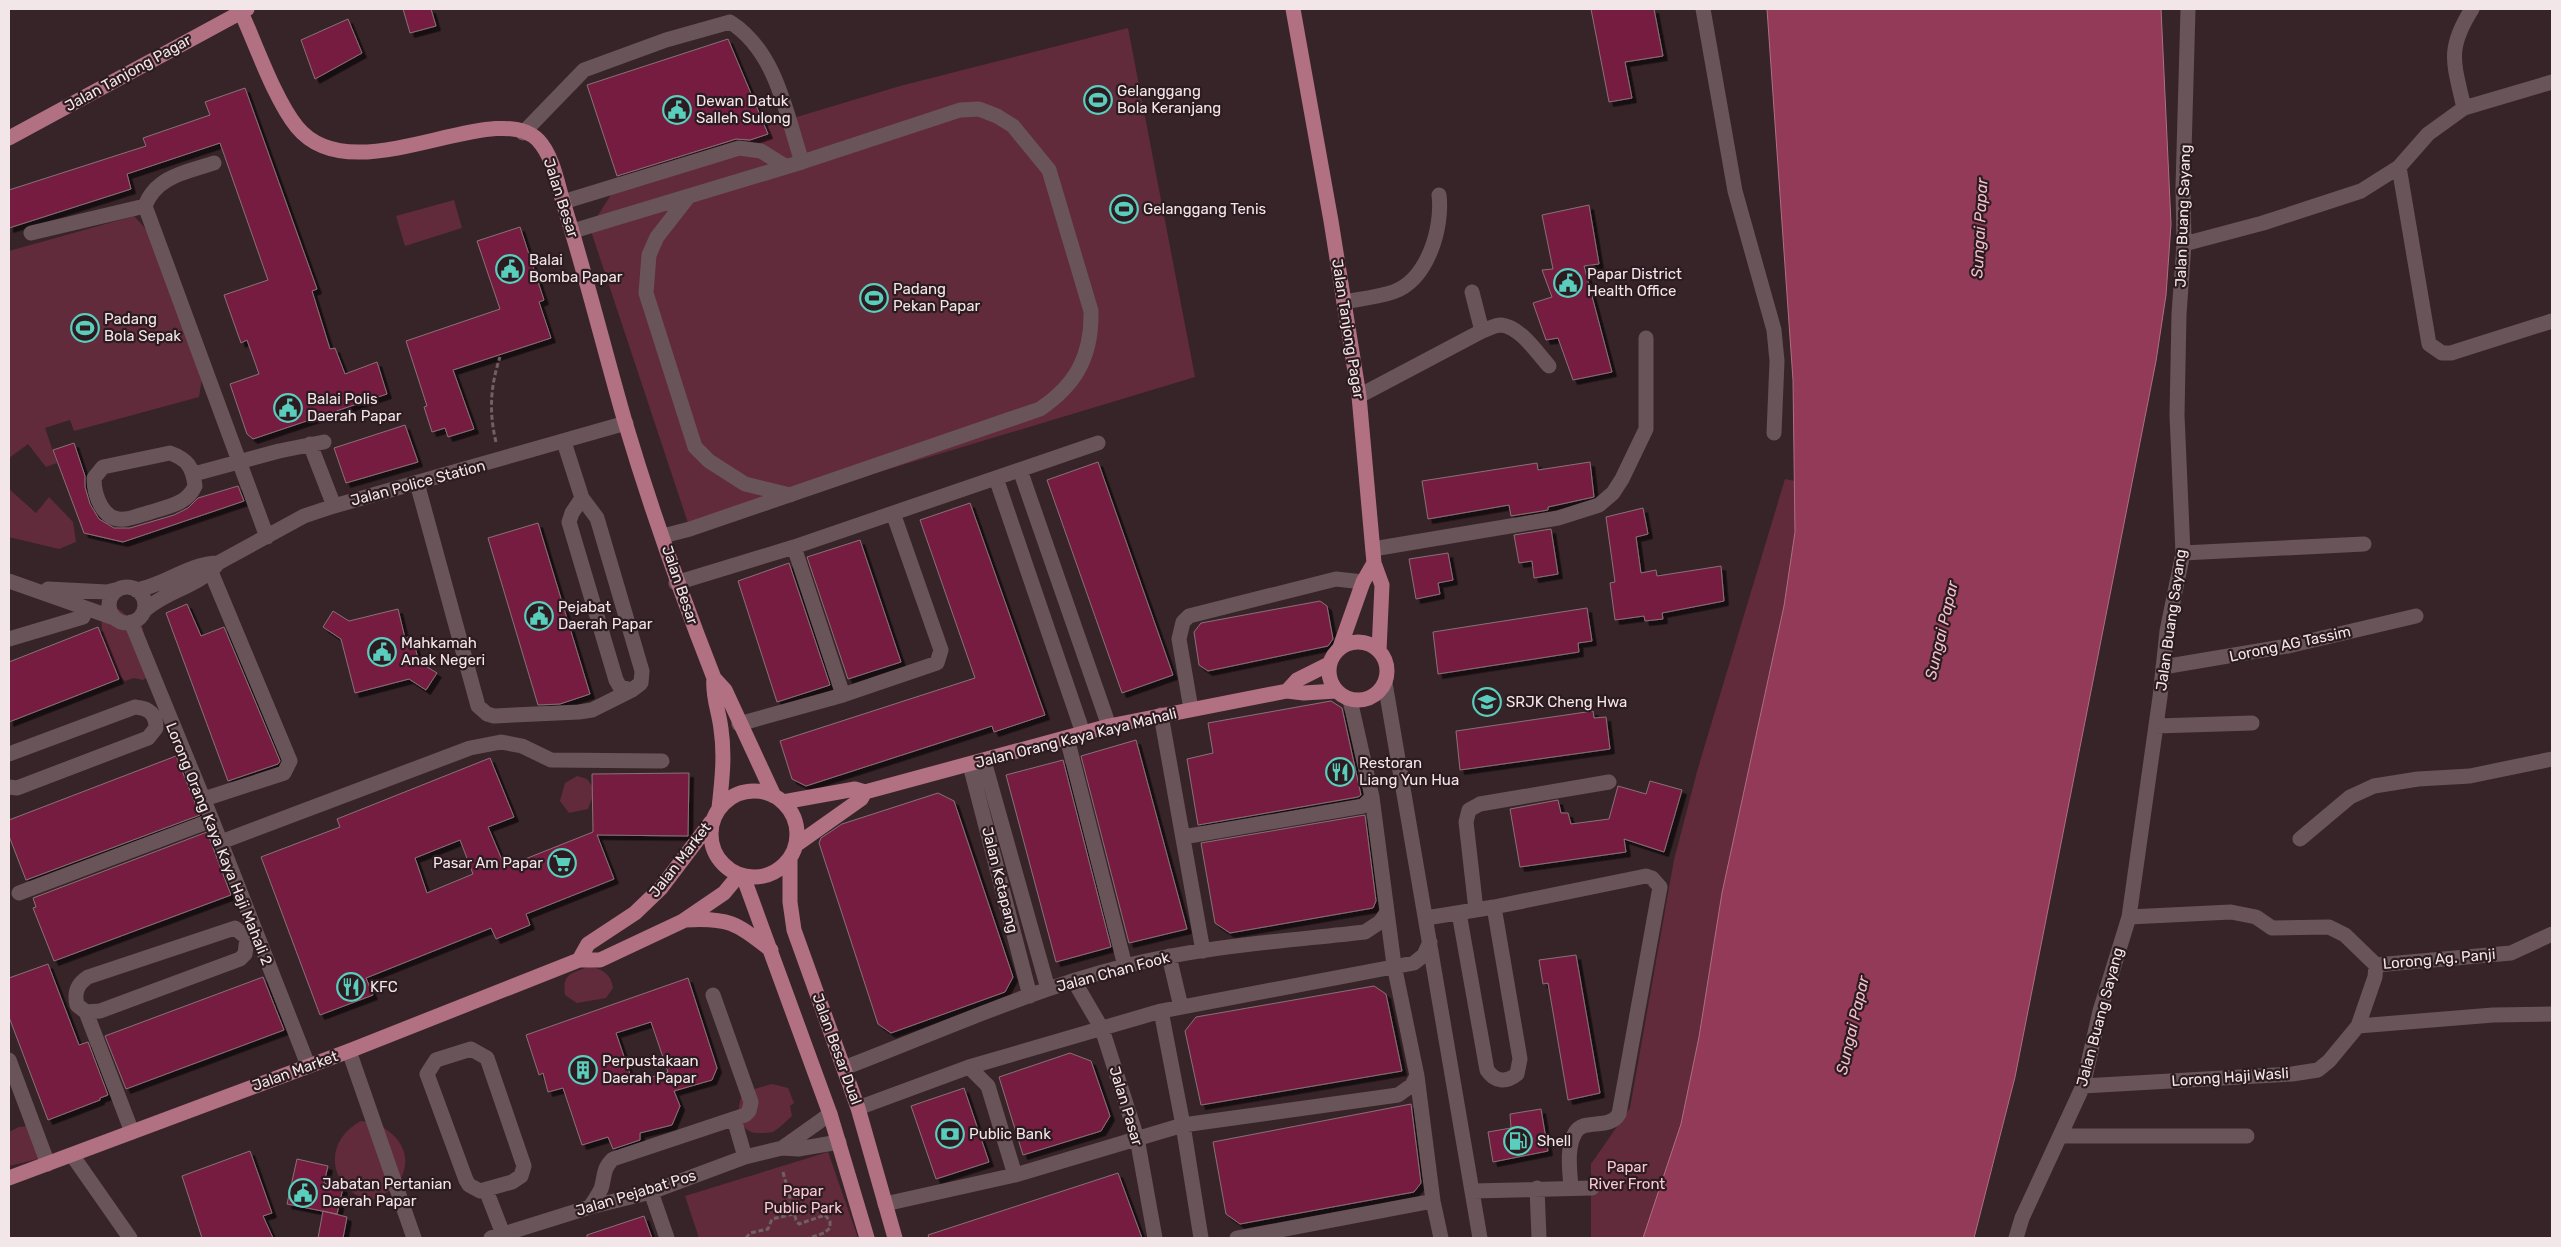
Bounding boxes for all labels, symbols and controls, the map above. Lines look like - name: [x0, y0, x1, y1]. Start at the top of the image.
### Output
- street label: Jalan Tanjong Pagar: [62, 31, 195, 115]
- place label: Gelanggang Bola Keranjang: [1117, 82, 1221, 117]
- sports icon: Gelanggang Bola Keranjang: [1083, 85, 1113, 115]
- place label: Dewan Datuk Salleh Sulong: [696, 92, 791, 127]
- public building icon: Dewan Datuk Salleh Sulong: [662, 95, 692, 125]
- street label: Jalan Buang Sayang: [2172, 144, 2194, 288]
- street label: Jalan Besar: [540, 156, 582, 240]
- water label: Sungai Papar: [1967, 176, 1992, 279]
- sports icon: Gelanggang Tenis: [1109, 194, 1139, 224]
- place label: Gelanggang Tenis: [1143, 200, 1267, 218]
- place label: Balai Bomba Papar: [529, 251, 623, 286]
- public building icon: Balai Bomba Papar: [495, 254, 525, 284]
- street label: Jalan Tanjong Pagar: [1328, 258, 1368, 401]
- place label: Papar District Health Office: [1587, 265, 1682, 300]
- public building icon: Papar District Health Office: [1553, 268, 1583, 298]
- place label: Padang Pekan Papar: [893, 280, 981, 315]
- sports icon: Padang Pekan Papar: [859, 283, 889, 313]
- place label: Padang Bola Sepak: [104, 310, 181, 345]
- sports icon: Padang Bola Sepak: [70, 313, 100, 343]
- place label: Balai Polis Daerah Papar: [307, 390, 402, 425]
- public building icon: Balai Polis Daerah Papar: [273, 393, 303, 423]
- street label: Jalan Police Station: [349, 456, 487, 510]
- street label: Jalan Besar: [658, 543, 702, 627]
- street label: Jalan Buang Sayang: [2152, 548, 2190, 692]
- water label: Sungai Papar: [1921, 578, 1962, 681]
- place label: Pejabat Daerah Papar: [558, 598, 653, 633]
- public building icon: Pejabat Daerah Papar: [524, 601, 554, 631]
- street label: Lorong AG Tassim: [2228, 622, 2352, 666]
- place label: Mahkamah Anak Negeri: [401, 634, 485, 669]
- public building icon: Mahkamah Anak Negeri: [367, 637, 397, 667]
- school or university icon: SRJK Cheng Hwa: [1472, 687, 1502, 717]
- place label: SRJK Cheng Hwa: [1506, 693, 1627, 711]
- street label: Jalan Orang Kaya Kaya Mahali: [973, 704, 1179, 772]
- street label: Lorong Orang Kaya Kaya Haji Mahali 2: [162, 720, 276, 968]
- place label: Restoran Liang Yun Hua: [1359, 754, 1459, 789]
- restaurant icon: Restoran Liang Yun Hua: [1325, 757, 1355, 787]
- street label: Jalan Market: [645, 819, 715, 901]
- street label: Jalan Ketapang: [978, 825, 1022, 935]
- supermarket icon: Pasar Am Papar: [547, 848, 577, 878]
- place label: Pasar Am Papar: [433, 854, 543, 872]
- street label: Jalan Buang Sayang: [2073, 945, 2127, 1089]
- street label: Lorong Ag. Panji: [2382, 945, 2496, 973]
- street label: Jalan Chan Fook: [1055, 948, 1172, 996]
- restaurant icon: KFC: [336, 972, 366, 1002]
- water label: Sungai Papar: [1832, 973, 1873, 1076]
- place label: KFC: [370, 978, 398, 996]
- street label: Jalan Besar Dual: [809, 991, 865, 1107]
- street label: Jalan Market: [250, 1047, 340, 1095]
- place label: Perpustakaan Daerah Papar: [602, 1052, 699, 1087]
- building icon: Perpustakaan Daerah Papar: [568, 1055, 598, 1085]
- street label: Jalan Pasar: [1105, 1064, 1147, 1148]
- street label: Lorong Haji Wasli: [2171, 1064, 2289, 1090]
- bank icon: Public Bank: [935, 1119, 965, 1149]
- place label: Public Bank: [969, 1125, 1051, 1143]
- fuel station icon: Shell: [1503, 1126, 1533, 1156]
- place label: Shell: [1537, 1132, 1571, 1150]
- park label: Papar River Front: [1589, 1158, 1665, 1193]
- street label: Jalan Pejabat Pos: [574, 1166, 699, 1220]
- place label: Jabatan Pertanian Daerah Papar: [322, 1175, 452, 1210]
- public building icon: Jabatan Pertanian Daerah Papar: [288, 1178, 318, 1208]
- park label: Papar Public Park: [764, 1182, 842, 1217]

